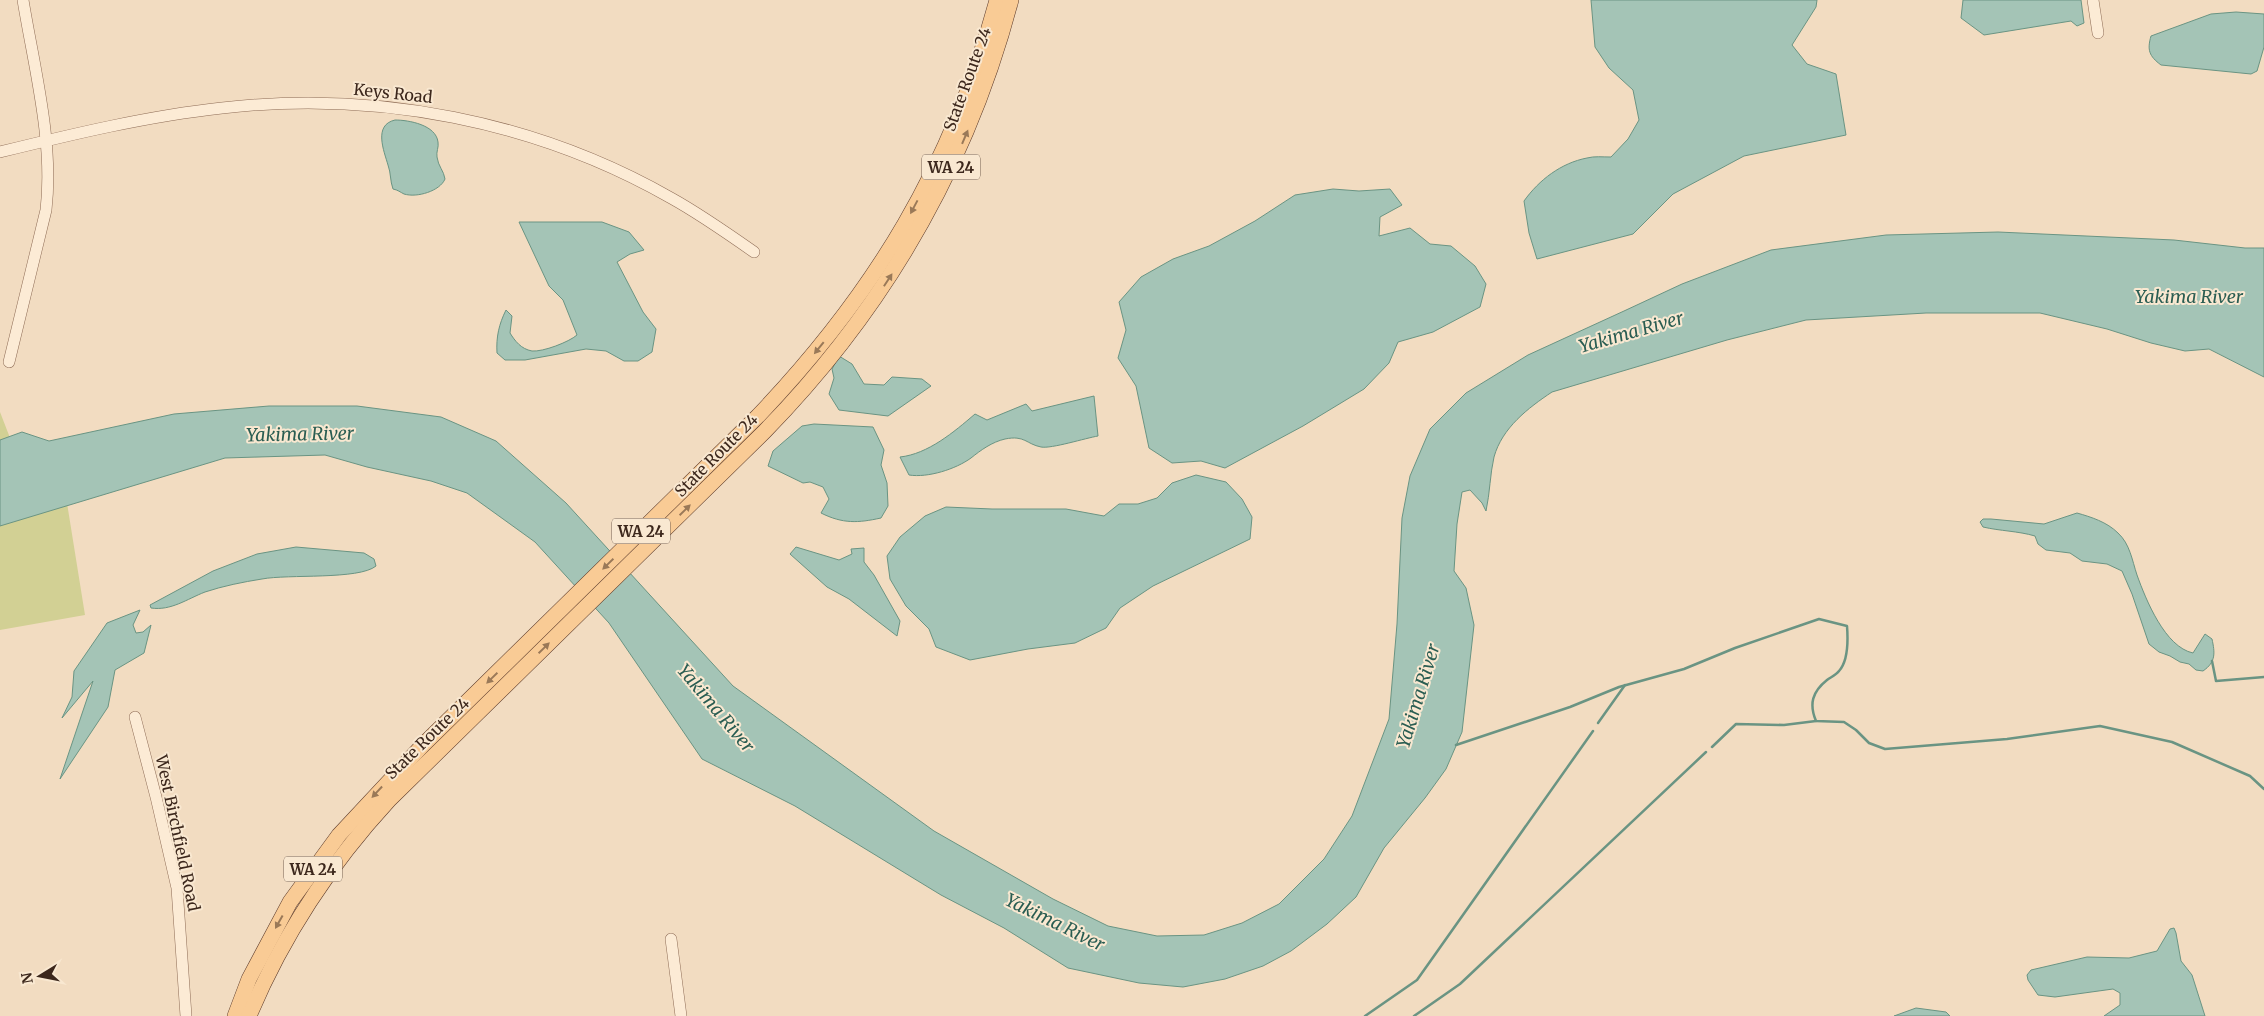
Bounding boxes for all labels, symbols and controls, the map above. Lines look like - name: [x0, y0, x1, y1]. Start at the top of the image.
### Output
- street label: State Route 24: [939, 24, 995, 134]
- street label: Keys Road: [353, 79, 434, 107]
- one-way arrow: [961, 130, 969, 144]
- road number: WA 24: [922, 154, 980, 180]
- one-way arrow: [910, 201, 919, 214]
- one-way arrow: [883, 273, 892, 287]
- water label: Yakima River: [2135, 285, 2244, 308]
- water label: Yakima River: [1576, 306, 1687, 358]
- one-way arrow: [813, 341, 824, 354]
- street label: State Route 24: [670, 409, 762, 501]
- water label: Yakima River: [246, 422, 355, 446]
- one-way arrow: [679, 504, 691, 516]
- road number: WA 24: [612, 518, 670, 544]
- one-way arrow: [602, 558, 614, 570]
- water label: Yakima River: [1391, 640, 1445, 751]
- one-way arrow: [538, 642, 550, 654]
- water label: Yakima River: [673, 659, 760, 757]
- one-way arrow: [486, 672, 498, 684]
- street label: State Route 24: [381, 693, 473, 783]
- street label: West Birchfield Road: [151, 752, 204, 913]
- one-way arrow: [371, 786, 383, 798]
- road number: WA 24: [284, 856, 342, 882]
- water label: Yakima River: [1001, 888, 1109, 956]
- one-way arrow: [275, 915, 284, 928]
- north arrow: [15, 951, 65, 1001]
- text: N: [17, 971, 37, 985]

